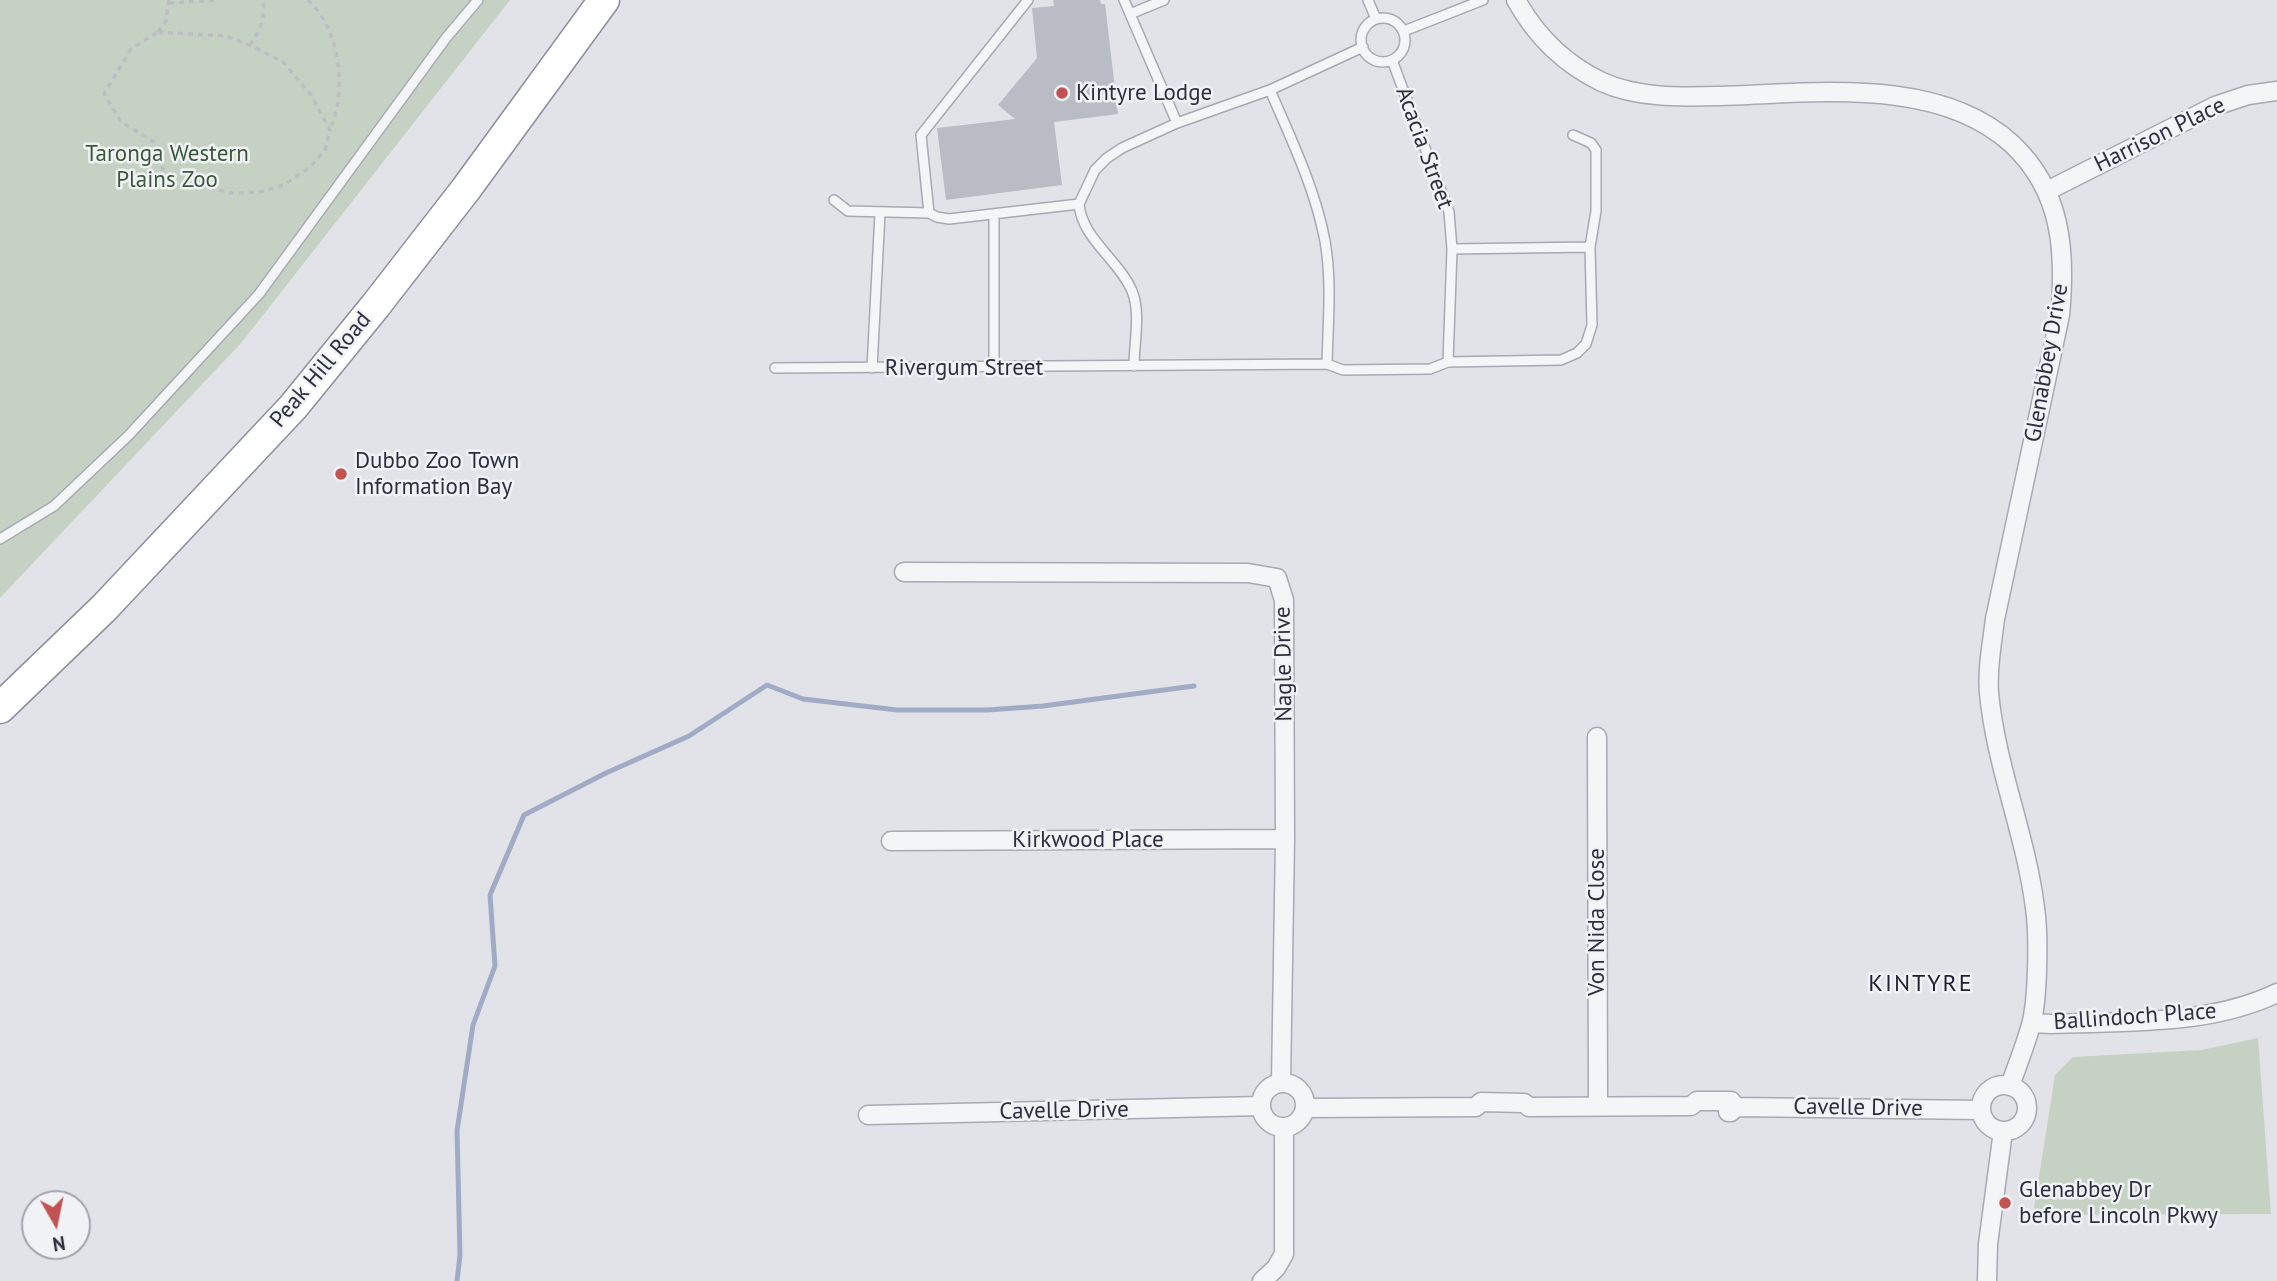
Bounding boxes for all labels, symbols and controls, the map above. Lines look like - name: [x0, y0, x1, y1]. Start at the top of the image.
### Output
- place label: Kintyre Lodge: [1076, 79, 1212, 107]
- street label: Acacia Street: [1389, 83, 1459, 213]
- marker: Kintyre Lodge: [1054, 85, 1070, 101]
- street label: Harrison Place: [2090, 91, 2230, 179]
- park label: Taronga Western Plains Zoo: [85, 140, 249, 194]
- street label: Glenabbey Drive: [2019, 281, 2075, 445]
- street label: Peak Hill Road: [265, 307, 377, 433]
- street label: Rivergum Street: [885, 354, 1043, 382]
- place label: Dubbo Zoo Town Information Bay: [355, 447, 519, 501]
- marker: Dubbo Zoo Town Information Bay: [333, 466, 349, 482]
- street label: Nagle Drive: [1269, 606, 1299, 722]
- street label: Kirkwood Place: [1012, 826, 1164, 854]
- street label: Von Nida Close: [1583, 848, 1611, 996]
- district label: KINTYRE: [1869, 970, 1973, 998]
- street label: Ballindoch Place: [2053, 998, 2217, 1036]
- street label: Cavelle Drive: [1793, 1093, 1923, 1123]
- street label: Cavelle Drive: [999, 1096, 1129, 1126]
- place label: Glenabbey Dr before Lincoln Pkwy: [2019, 1176, 2218, 1230]
- north arrow: [21, 1190, 91, 1260]
- marker: Glenabbey Dr before Lincoln Pkwy: [1997, 1195, 2013, 1211]
- text: N: [51, 1231, 67, 1257]

